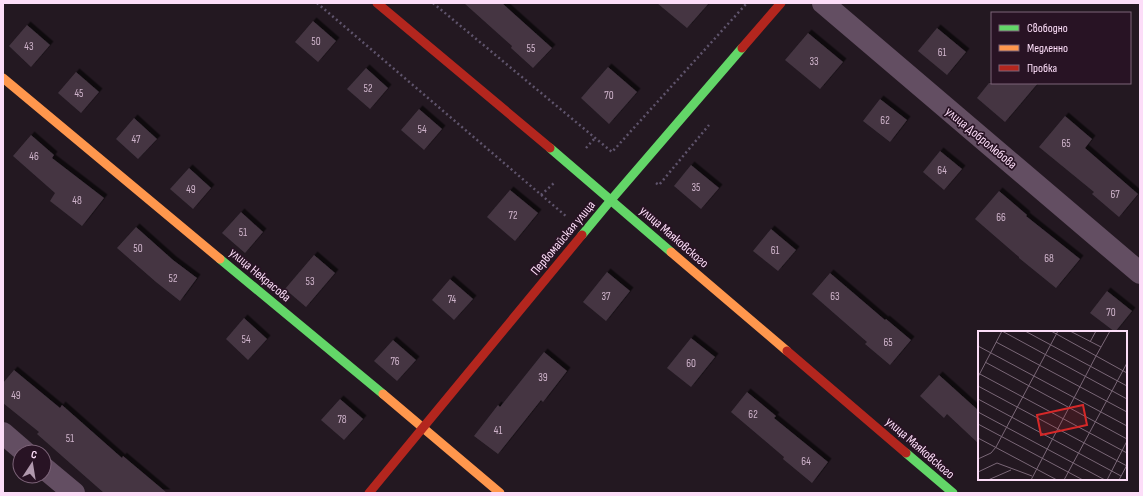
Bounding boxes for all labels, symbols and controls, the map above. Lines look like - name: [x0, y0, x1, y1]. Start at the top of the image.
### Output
- legend: [991, 12, 1131, 84]
- text: Свободно: [1027, 21, 1068, 36]
- house number: 50: [311, 35, 321, 48]
- house number: 43: [24, 40, 34, 53]
- text: Медленно: [1027, 41, 1068, 56]
- house number: 55: [527, 42, 535, 55]
- house number: 61: [938, 46, 946, 59]
- house number: 33: [809, 55, 819, 68]
- text: Пробка: [1027, 61, 1058, 76]
- house number: 52: [364, 82, 373, 95]
- house number: 45: [74, 87, 84, 100]
- house number: 70: [604, 89, 614, 102]
- street label: улица Добролюбова: [942, 103, 1020, 173]
- house number: 62: [880, 114, 890, 127]
- house number: 54: [417, 123, 427, 136]
- house number: 47: [132, 133, 141, 146]
- house number: 65: [1061, 137, 1071, 150]
- house number: 46: [29, 150, 39, 163]
- house number: 64: [937, 164, 947, 177]
- house number: 35: [691, 181, 701, 194]
- house number: 49: [186, 183, 196, 196]
- house number: 67: [1110, 188, 1120, 201]
- house number: 48: [72, 194, 82, 207]
- street label: Первомайская улица: [527, 197, 599, 279]
- street label: улица Маяковского: [636, 203, 712, 271]
- house number: 72: [509, 209, 518, 222]
- house number: 66: [996, 211, 1006, 224]
- house number: 51: [239, 226, 247, 239]
- house number: 50: [133, 242, 143, 255]
- house number: 61: [771, 244, 779, 257]
- street label: улица Некрасова: [226, 245, 294, 305]
- house number: 68: [1044, 252, 1054, 265]
- house number: 52: [169, 272, 178, 285]
- house number: 53: [305, 275, 315, 288]
- house number: 37: [601, 290, 611, 303]
- house number: 63: [830, 290, 840, 303]
- house number: 74: [448, 293, 457, 306]
- house number: 70: [1106, 306, 1116, 319]
- inset map: [978, 331, 1127, 480]
- house number: 54: [241, 333, 251, 346]
- house number: 65: [883, 336, 893, 349]
- house number: 76: [390, 355, 400, 368]
- house number: 60: [686, 357, 696, 370]
- house number: 39: [538, 371, 548, 384]
- house number: 49: [11, 389, 21, 402]
- house number: 62: [748, 408, 758, 421]
- house number: 78: [337, 413, 347, 426]
- street label: улица Маяковского: [882, 414, 958, 482]
- house number: 41: [494, 424, 502, 437]
- house number: 51: [66, 432, 74, 445]
- north arrow: [12, 444, 52, 484]
- text: С: [30, 448, 38, 462]
- house number: 64: [801, 455, 811, 468]

